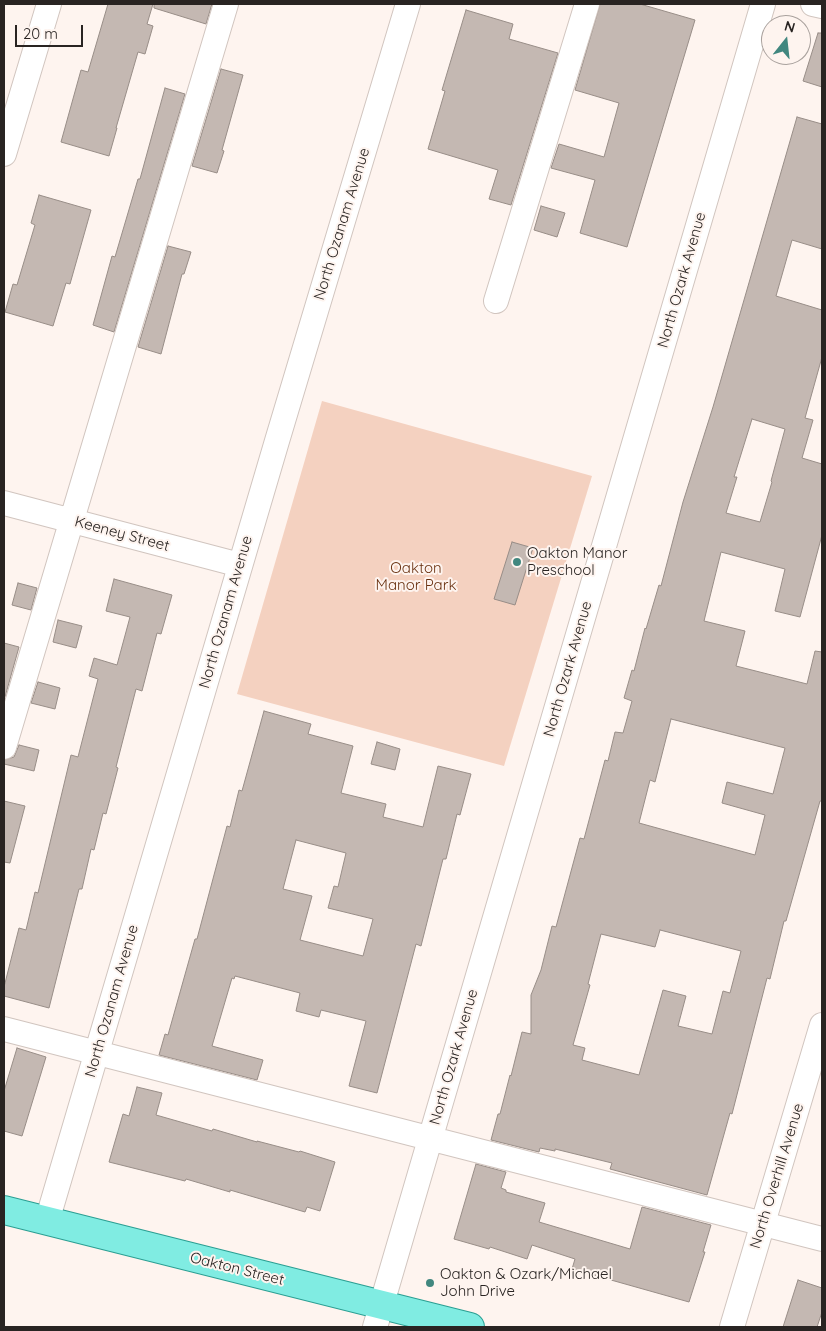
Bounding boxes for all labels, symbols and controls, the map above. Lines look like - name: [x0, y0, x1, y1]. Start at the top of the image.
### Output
- scale bar: [18, 15, 85, 47]
- north arrow: [761, 15, 811, 65]
- text: N: [782, 16, 797, 37]
- text: 20 m: [23, 24, 58, 43]
- street label: North Ozanam Avenue: [310, 146, 374, 302]
- street label: North Ozark Avenue: [654, 210, 710, 350]
- street label: Keeney Street: [73, 513, 171, 555]
- street label: North Ozanam Avenue: [196, 534, 256, 690]
- place label: Oakton Manor Preschool: [527, 544, 627, 579]
- marker: Oakton Manor Preschool: [511, 556, 523, 568]
- park label: Oakton Manor Park: [376, 559, 456, 594]
- street label: North Ozark Avenue: [540, 599, 596, 739]
- street label: North Ozanam Avenue: [82, 923, 142, 1079]
- street label: North Ozark Avenue: [426, 987, 482, 1127]
- street label: North Overhill Avenue: [746, 1101, 808, 1251]
- street label: Oakton Street: [188, 1249, 286, 1289]
- place label: Oakton & Ozark/Michael John Drive: [440, 1265, 612, 1300]
- marker: Oakton & Ozark/Michael John Drive: [424, 1277, 436, 1289]

